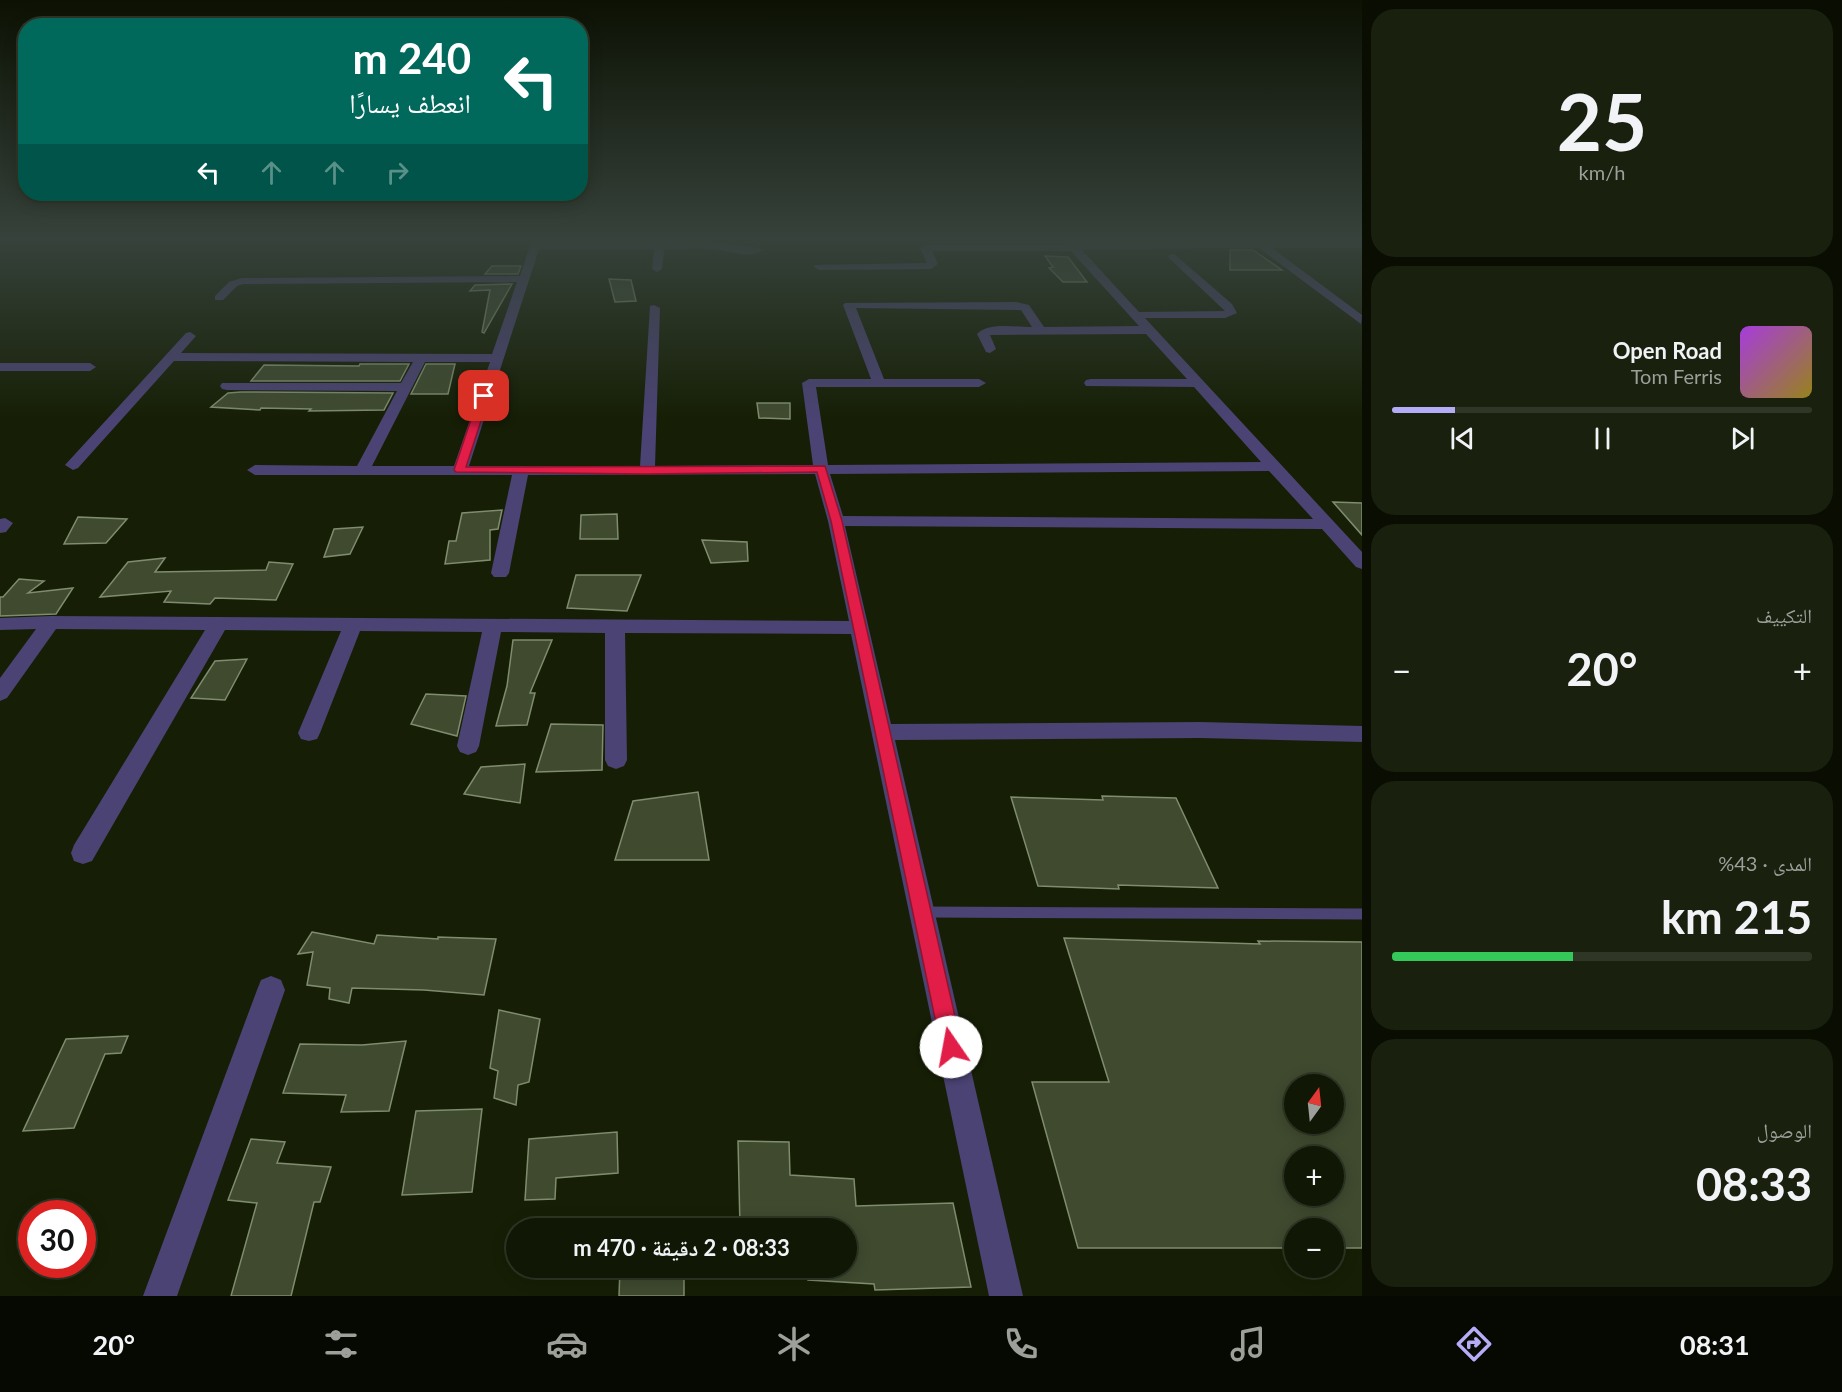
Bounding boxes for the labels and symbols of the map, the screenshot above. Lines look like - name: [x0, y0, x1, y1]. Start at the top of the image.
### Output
- pin: [458, 370, 509, 421]
- position arrow: [919, 1015, 983, 1079]
- north arrow: [1284, 1074, 1344, 1134]
- speed limit sign: 30: [18, 1200, 96, 1278]

